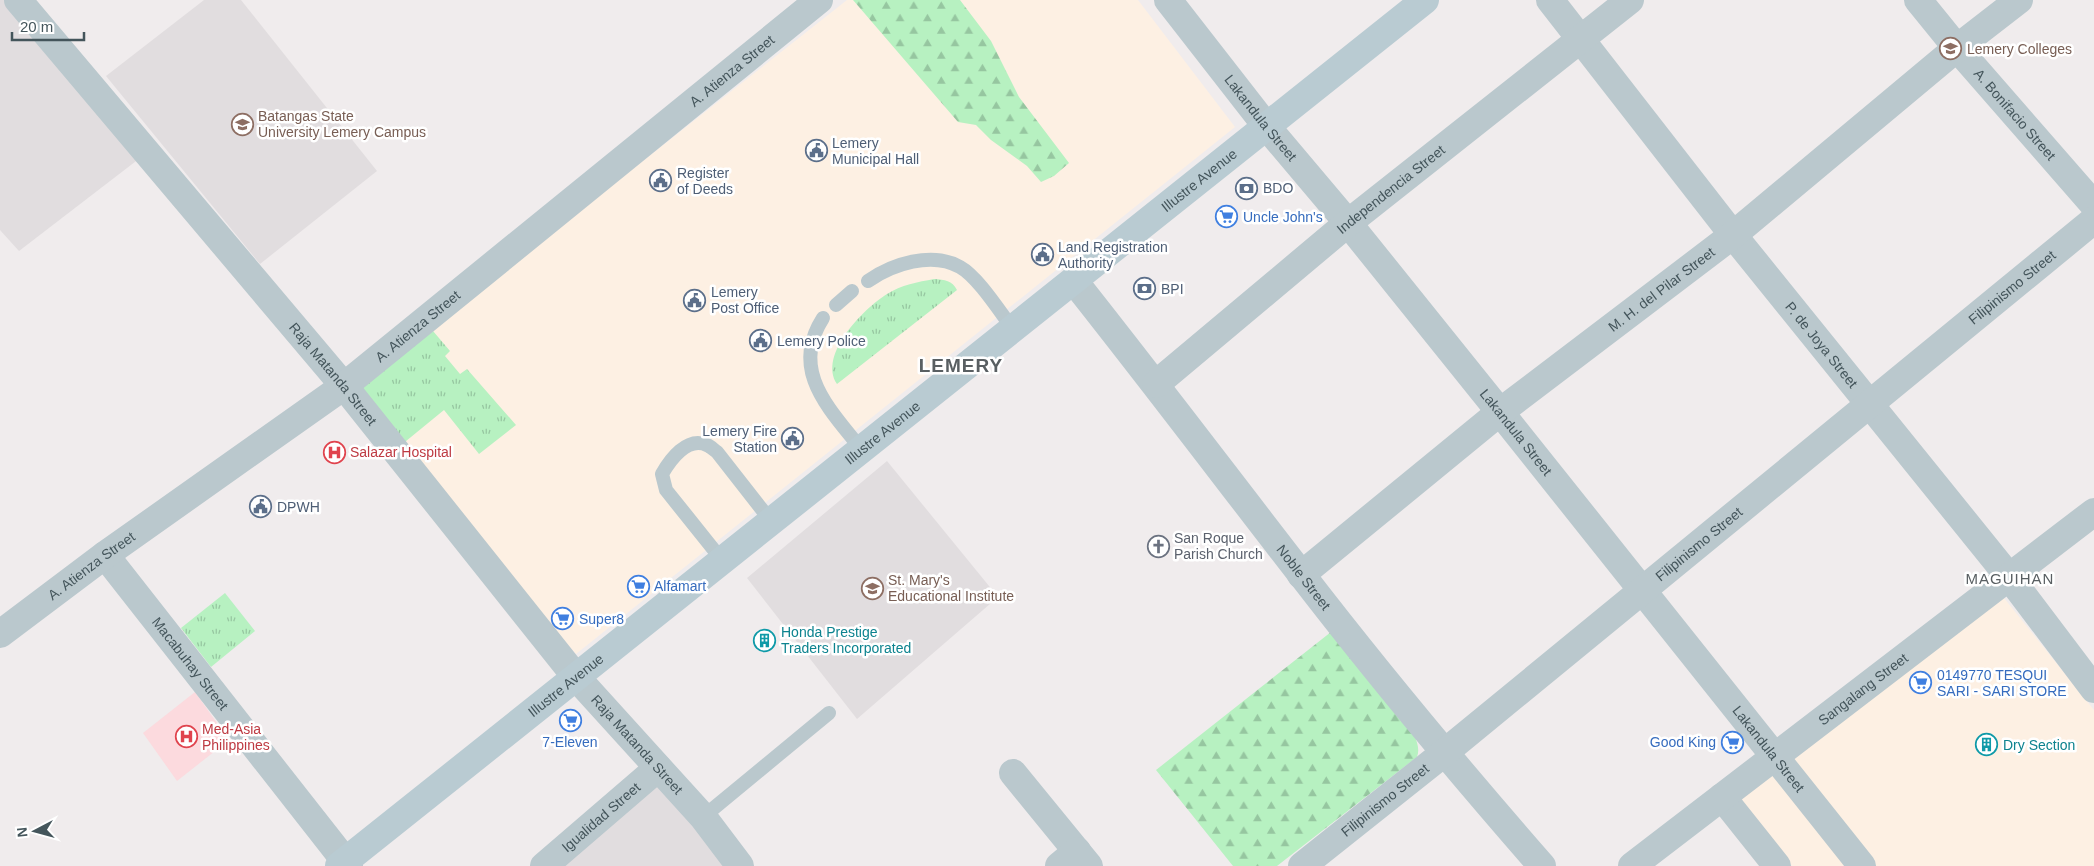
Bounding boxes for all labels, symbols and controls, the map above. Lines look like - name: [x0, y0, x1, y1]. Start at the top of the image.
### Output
- scale bar: [12, 10, 85, 42]
- text: 20 m: [20, 18, 53, 35]
- street label: A. Atienza Street: [686, 32, 778, 110]
- school or university icon: Lemery Colleges: [1939, 37, 1963, 61]
- place label: Lemery Colleges: [1967, 41, 2072, 57]
- street label: A. Bonifacio Street: [1971, 65, 2059, 163]
- street label: Lakandula Street: [1221, 72, 1300, 164]
- place label: Batangas State University Lemery Campus: [258, 108, 426, 140]
- school or university icon: Batangas State University Lemery Campus: [230, 112, 254, 136]
- place label: Lemery Municipal Hall: [832, 135, 919, 167]
- public building icon: Lemery Municipal Hall: [804, 139, 828, 163]
- street label: Independencia Street: [1334, 142, 1448, 237]
- street label: Illustre Avenue: [1158, 145, 1240, 215]
- place label: Register of Deeds: [677, 165, 733, 197]
- public building icon: Register of Deeds: [649, 169, 673, 193]
- bank icon: BDO: [1235, 176, 1259, 200]
- place label: BDO: [1263, 180, 1293, 196]
- supermarket icon: Uncle John's: [1215, 205, 1239, 229]
- place label: Uncle John's: [1243, 209, 1323, 225]
- place label: Land Registration Authority: [1058, 239, 1168, 271]
- public building icon: Land Registration Authority: [1030, 243, 1054, 267]
- street label: M. H. del Pilar Street: [1605, 244, 1718, 335]
- street label: Filipinismo Street: [1965, 247, 2059, 328]
- bank icon: BPI: [1133, 277, 1157, 301]
- place label: BPI: [1161, 281, 1184, 297]
- place label: Lemery Post Office: [711, 284, 779, 316]
- street label: A. Atienza Street: [372, 287, 463, 365]
- public building icon: Lemery Post Office: [683, 288, 707, 312]
- street label: P. de Joya Street: [1782, 299, 1861, 391]
- street label: Raja Matanda Street: [286, 319, 380, 429]
- public building icon: Lemery Police: [749, 329, 773, 353]
- place label: Lemery Police: [777, 333, 866, 349]
- district label: LEMERY: [919, 355, 1003, 376]
- street label: Lakandula Street: [1477, 386, 1555, 479]
- street label: Illustre Avenue: [842, 398, 923, 468]
- place label: Lemery Fire Station: [702, 423, 777, 455]
- public building icon: Lemery Fire Station: [781, 427, 805, 451]
- hospital icon: Salazar Hospital: [322, 440, 346, 464]
- place label: Salazar Hospital: [350, 444, 452, 460]
- public building icon: DPWH: [249, 495, 273, 519]
- place label: DPWH: [277, 499, 320, 515]
- street label: Filipinismo Street: [1652, 504, 1746, 584]
- street label: A. Atienza Street: [45, 528, 138, 603]
- place label: San Roque Parish Church: [1174, 530, 1263, 562]
- church icon: San Roque Parish Church: [1146, 534, 1170, 558]
- street label: Noble Street: [1273, 542, 1334, 613]
- district label: MAGUIHAN: [1966, 570, 2054, 587]
- place label: St. Mary's Educational Institute: [888, 572, 1014, 604]
- supermarket icon: Alfamart: [626, 574, 650, 598]
- school or university icon: St. Mary's Educational Institute: [860, 576, 884, 600]
- place label: Alfamart: [654, 578, 706, 594]
- supermarket icon: Super8: [551, 607, 575, 631]
- place label: Super8: [579, 611, 624, 627]
- street label: Macabuhay Street: [149, 614, 232, 713]
- place label: Honda Prestige Traders Incorporated: [781, 624, 911, 656]
- building icon: Honda Prestige Traders Incorporated: [753, 628, 777, 652]
- street label: Illustre Avenue: [525, 650, 607, 720]
- street label: Sangalang Street: [1815, 650, 1911, 728]
- place label: 0149770 TESQUI SARI - SARI STORE: [1937, 667, 2067, 699]
- supermarket icon: 0149770 TESQUI SARI - SARI STORE: [1909, 671, 1933, 695]
- street label: Raja Matanda Street: [588, 691, 686, 797]
- street label: Lakandula Street: [1729, 702, 1808, 795]
- supermarket icon: 7-Eleven: [558, 708, 582, 732]
- place label: Med-Asia Philippines: [202, 721, 270, 753]
- hospital icon: Med-Asia Philippines: [174, 725, 198, 749]
- supermarket icon: Good King: [1720, 730, 1744, 754]
- building icon: Dry Section: [1975, 733, 1999, 757]
- place label: 7-Eleven: [542, 734, 598, 750]
- place label: Good King: [1650, 734, 1716, 750]
- place label: Dry Section: [2003, 737, 2075, 753]
- street label: Filipinismo Street: [1338, 760, 1432, 840]
- street label: Igualidad Street: [558, 779, 643, 855]
- north arrow: [10, 806, 60, 856]
- text: N: [14, 826, 31, 838]

